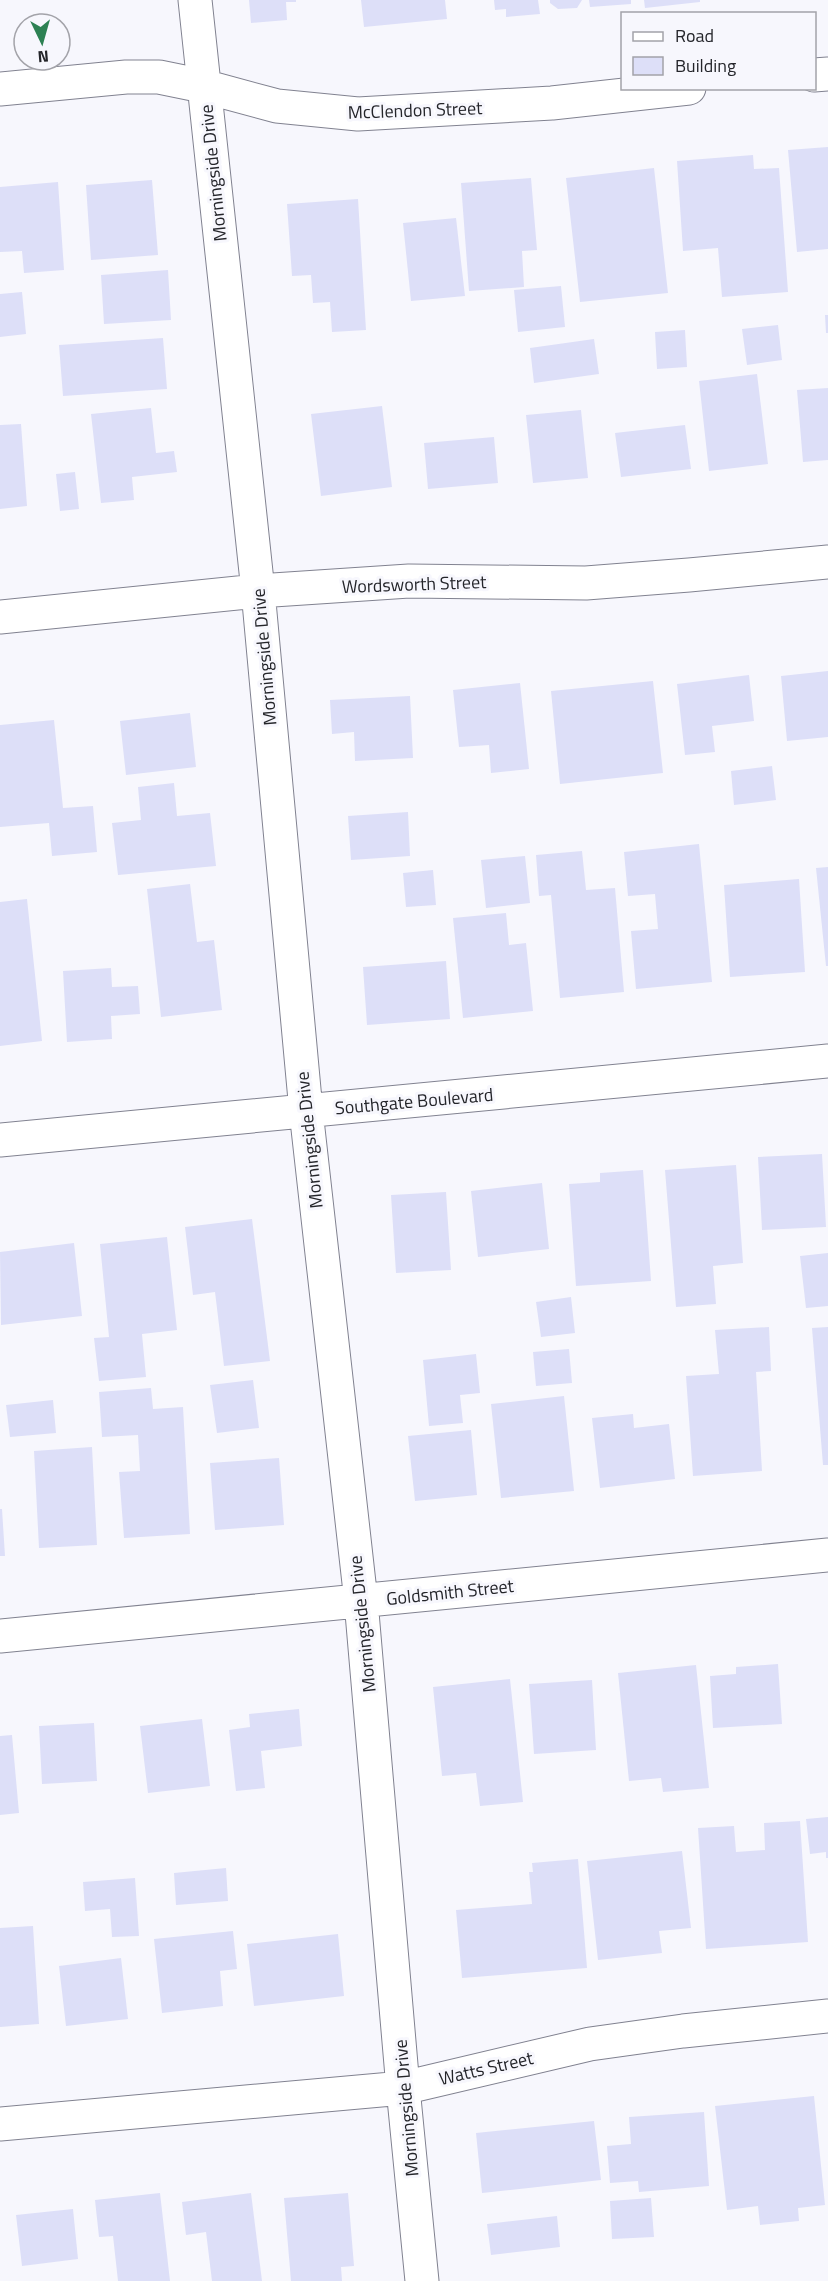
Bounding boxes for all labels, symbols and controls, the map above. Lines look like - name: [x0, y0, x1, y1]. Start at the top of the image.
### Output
- north arrow: [12, 12, 72, 72]
- legend: [621, 12, 816, 90]
- text: Road: [675, 22, 714, 49]
- text: N: [37, 45, 50, 69]
- text: Building: [675, 52, 736, 79]
- street label: McClendon Street: [347, 94, 483, 126]
- street label: Morningside Drive: [192, 103, 234, 243]
- street label: Wordsworth Street: [341, 568, 487, 600]
- street label: Morningside Drive: [245, 587, 283, 727]
- street label: Morningside Drive: [288, 1070, 330, 1210]
- street label: Southgate Boulevard: [334, 1081, 494, 1121]
- street label: Morningside Drive: [341, 1554, 383, 1694]
- street label: Goldsmith Street: [385, 1572, 516, 1612]
- street label: Morningside Drive: [387, 2038, 425, 2178]
- street label: Watts Street: [436, 2044, 536, 2092]

